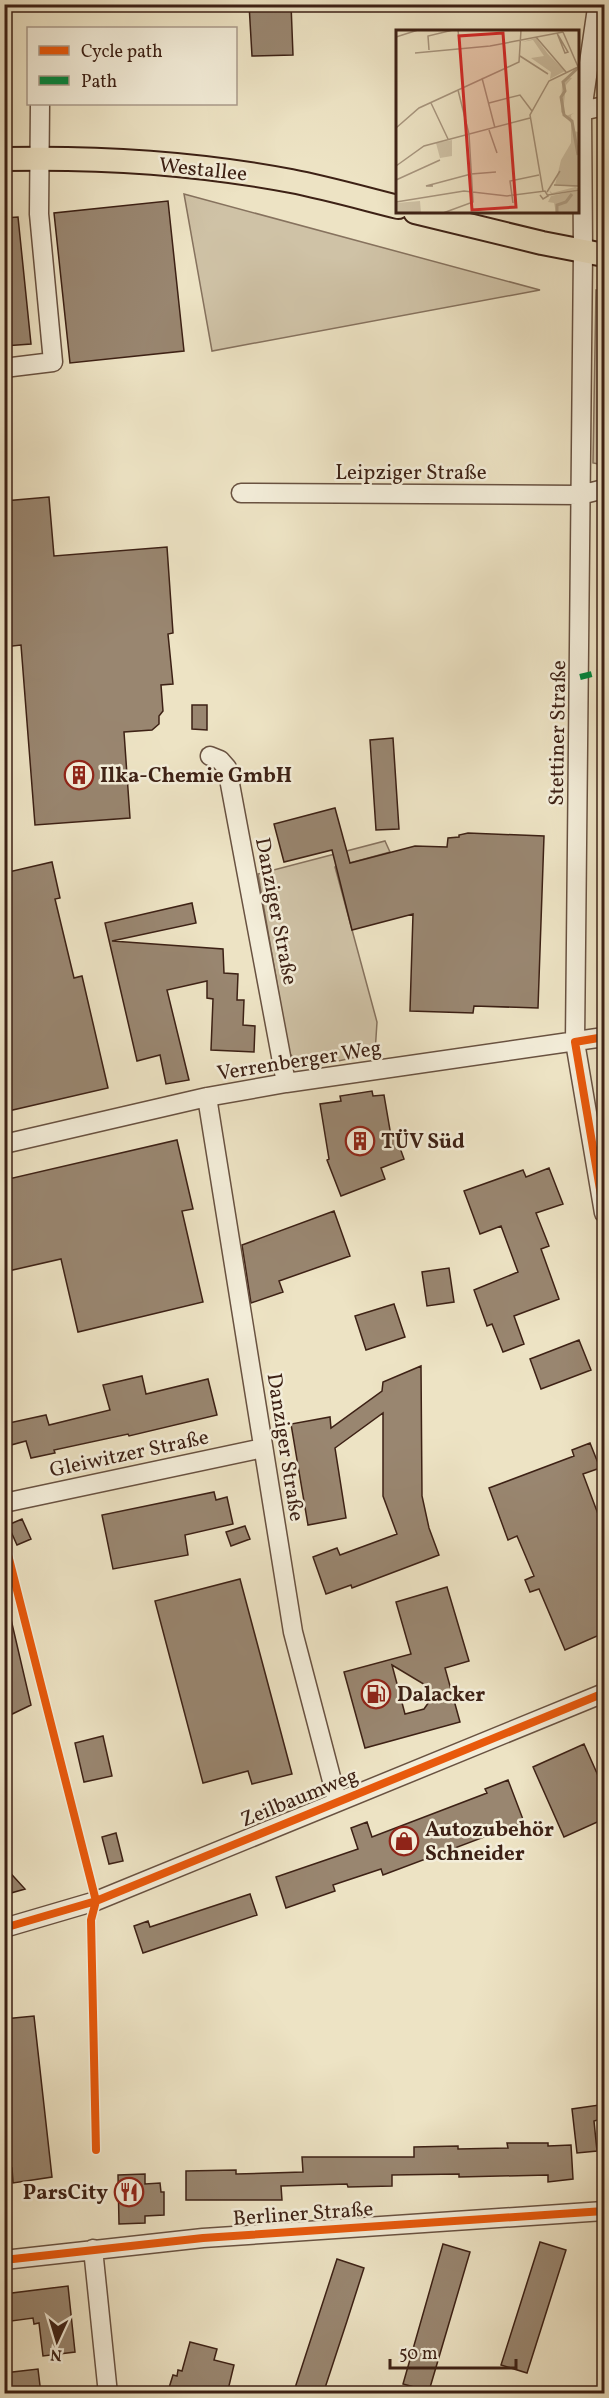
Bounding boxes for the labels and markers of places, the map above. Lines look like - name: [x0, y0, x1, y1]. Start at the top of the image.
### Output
- building icon: Ilka-Chemie GmbH: [63, 759, 95, 791]
- place label: Ilka-Chemie GmbH: [100, 762, 292, 791]
- building icon: TÜV Süd: [344, 1125, 376, 1157]
- place label: TÜV Süd: [381, 1128, 465, 1157]
- fuel station icon: Dalacker: [360, 1678, 392, 1710]
- place label: Dalacker: [397, 1681, 485, 1710]
- place label: Autozubehör Schneider: [425, 1816, 554, 1869]
- shop icon: Autozubehör Schneider: [388, 1825, 420, 1857]
- restaurant icon: ParsCity: [113, 2176, 145, 2208]
- place label: ParsCity: [23, 2179, 108, 2208]

